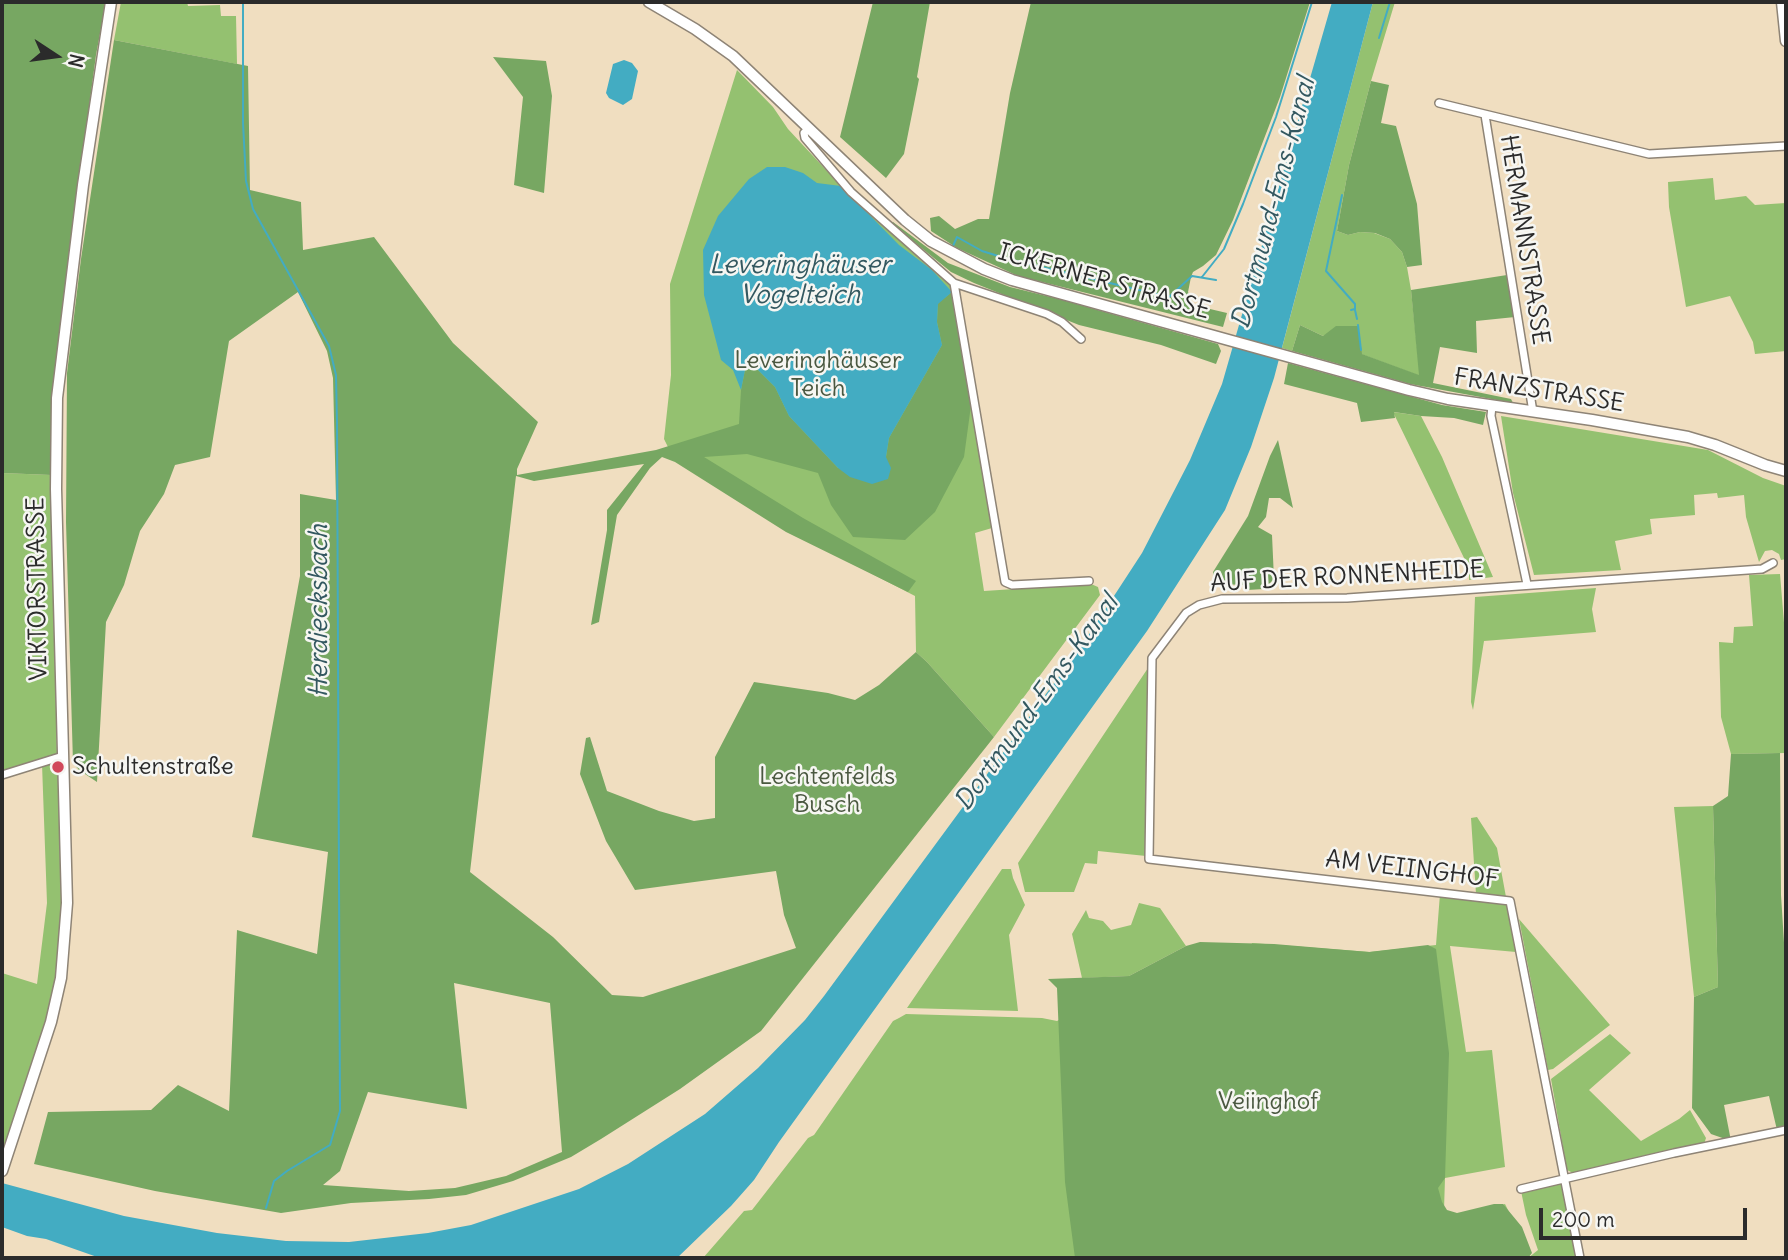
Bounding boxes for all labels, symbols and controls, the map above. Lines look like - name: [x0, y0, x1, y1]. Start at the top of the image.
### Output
- north arrow: [21, 21, 91, 91]
- text: N: [63, 52, 90, 70]
- water label: Dortmund-Ems-Kanal: [1225, 74, 1323, 332]
- street label: HERMANNSTRASSE: [1493, 133, 1555, 347]
- street label: ICKERNER STRASSE: [995, 238, 1213, 326]
- water label: Leveringhäuser Vogelteich: [709, 250, 891, 312]
- park label: Leveringhäuser Teich: [734, 347, 902, 403]
- street label: FRANZSTRASSE: [1452, 363, 1626, 419]
- street label: VIKTORSTRASSE: [22, 497, 54, 681]
- water label: Herdiecksbach: [304, 524, 336, 698]
- street label: AUF DER RONNENHEIDE: [1210, 555, 1484, 599]
- water label: Dortmund-Ems-Kanal: [948, 589, 1126, 817]
- place label: Schultenstraße: [72, 753, 234, 781]
- marker: Schultenstraße: [50, 759, 66, 775]
- park label: Lechtenfelds Busch: [759, 763, 895, 819]
- street label: AM VEIINGHOF: [1324, 845, 1500, 895]
- park label: Veiinghof: [1218, 1088, 1318, 1116]
- scale bar: [1543, 1194, 1751, 1238]
- text: 200 m: [1552, 1206, 1615, 1233]

